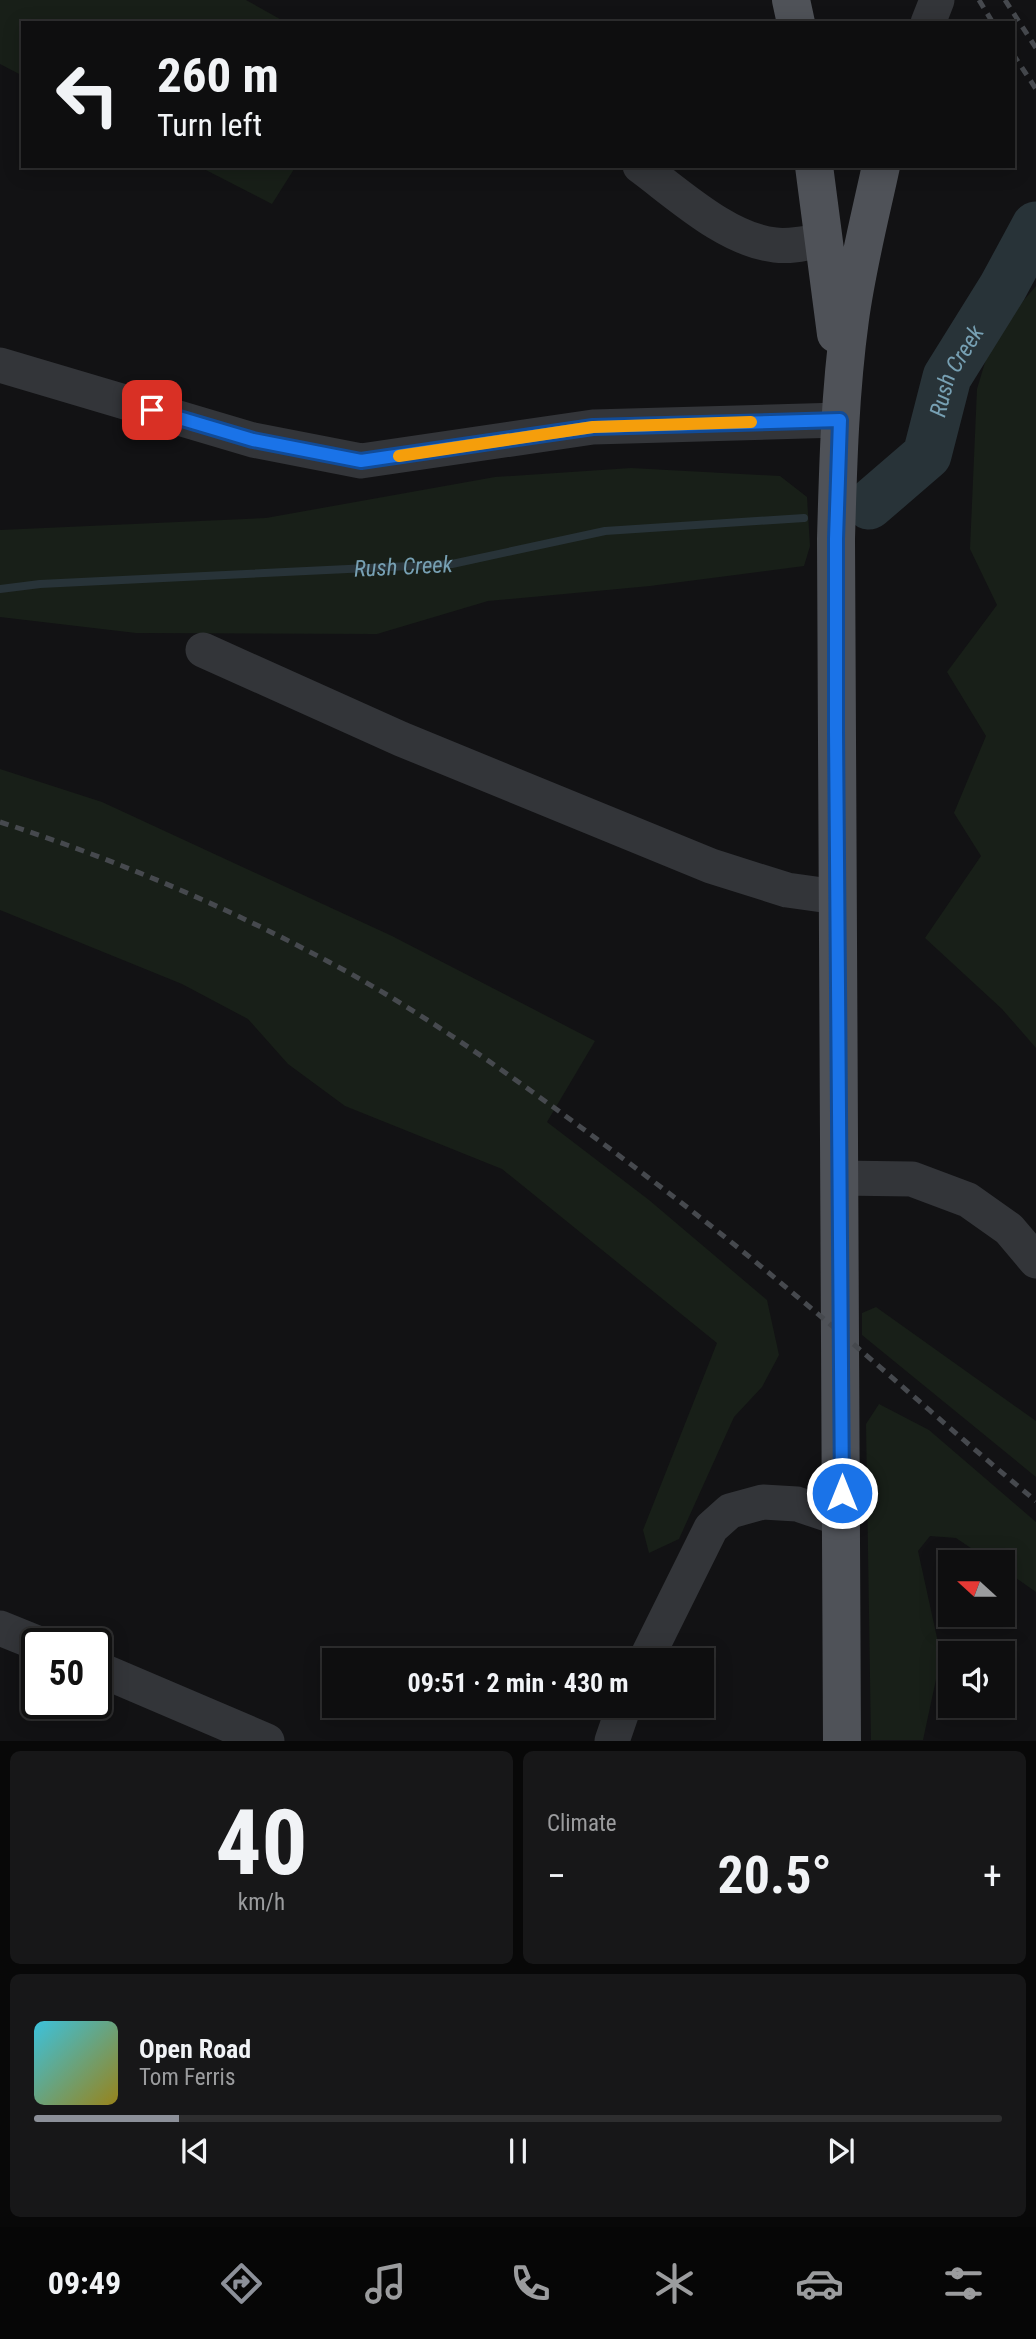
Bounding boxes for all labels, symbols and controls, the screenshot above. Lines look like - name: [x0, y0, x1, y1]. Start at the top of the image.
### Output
- text: 260 m: [157, 47, 279, 104]
- icon: left: [42, 49, 133, 140]
- text: Turn left: [157, 106, 262, 144]
- water label: Rush Creek: [924, 320, 990, 420]
- pin: [122, 380, 182, 440]
- icon: arrive: [133, 391, 171, 429]
- water label: Rush Creek: [353, 551, 454, 583]
- position arrow: [805, 1456, 879, 1530]
- north arrow: [938, 1550, 1015, 1628]
- map controls: [938, 1550, 1015, 1718]
- speed limit sign: 50: [21, 1628, 112, 1719]
- button: sound: [938, 1641, 1015, 1718]
- text: 09:51 · 2 min · 430 m: [408, 1668, 628, 1698]
- text: 40: [216, 1790, 307, 1896]
- text: Climate: [547, 1810, 617, 1837]
- text: 20.5°: [717, 1845, 832, 1906]
- text: −: [547, 1854, 566, 1898]
- text: +: [983, 1854, 1002, 1898]
- text: km/h: [238, 1889, 285, 1916]
- text: Open Road: [139, 2034, 251, 2064]
- text: Tom Ferris: [139, 2064, 235, 2091]
- icon: previous: [176, 2132, 214, 2170]
- icon: pause: [499, 2132, 537, 2170]
- icon: next: [822, 2132, 860, 2170]
- icon: directions: [217, 2259, 266, 2308]
- icon: music: [361, 2259, 410, 2308]
- icon: phone: [506, 2259, 555, 2308]
- icon: climate: [650, 2259, 699, 2308]
- icon: car: [795, 2259, 844, 2308]
- icon: filters: [939, 2259, 988, 2308]
- text: 09:49: [48, 2264, 121, 2302]

